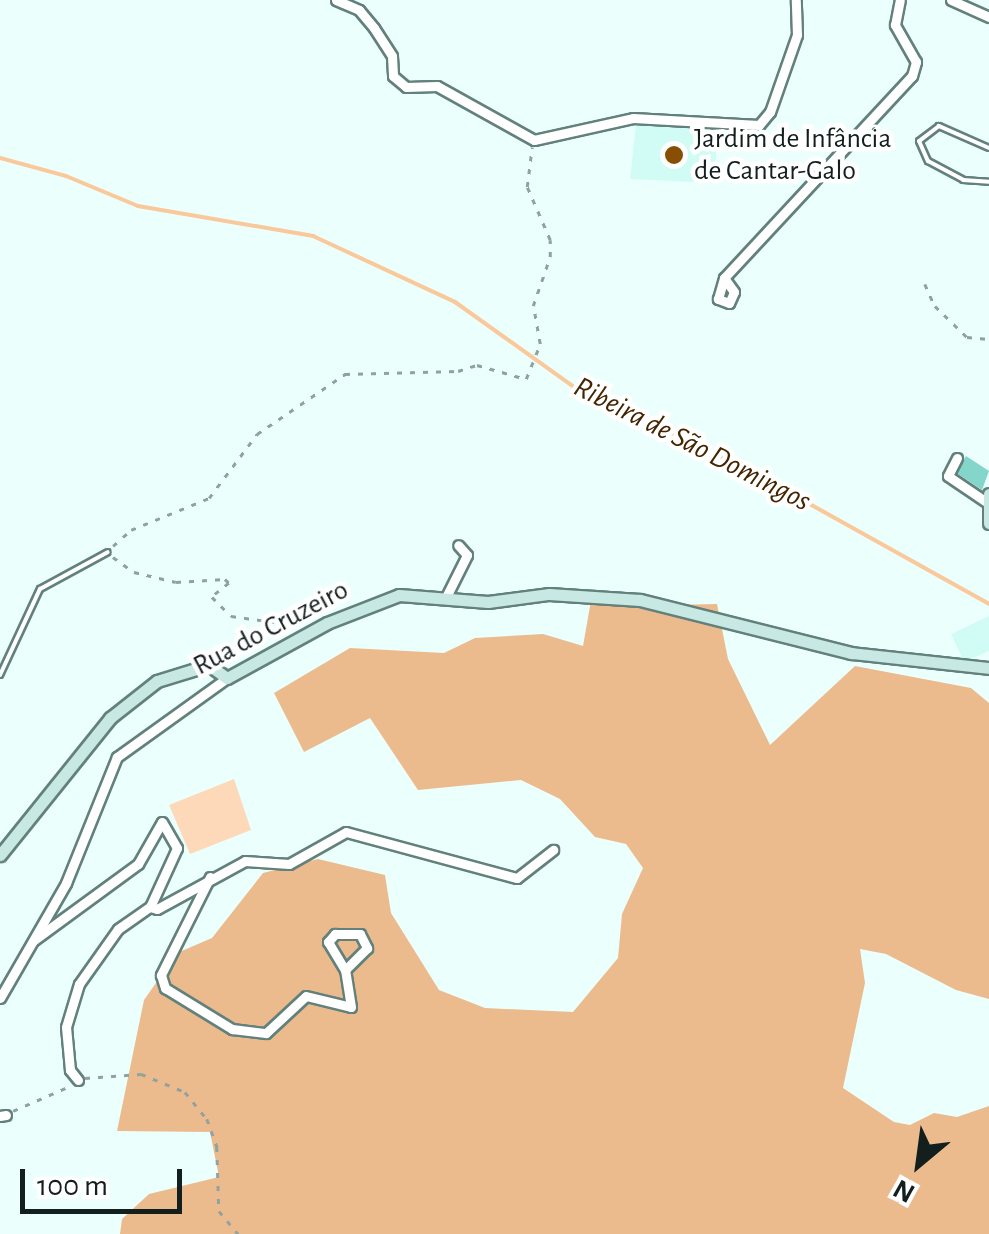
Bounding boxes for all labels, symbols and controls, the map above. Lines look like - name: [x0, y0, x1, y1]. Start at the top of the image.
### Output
- place label: Jardim de Infância de Cantar-Galo: [694, 122, 891, 188]
- marker: Jardim de Infância de Cantar-Galo: [663, 144, 685, 166]
- water label: Ribeira de São Domingos: [568, 369, 816, 519]
- street label: Rua do Cruzeiro: [188, 573, 354, 683]
- north arrow: [869, 1114, 969, 1214]
- scale bar: [25, 1149, 188, 1211]
- text: 100 m: [37, 1171, 108, 1201]
- text: N: [889, 1173, 920, 1207]

